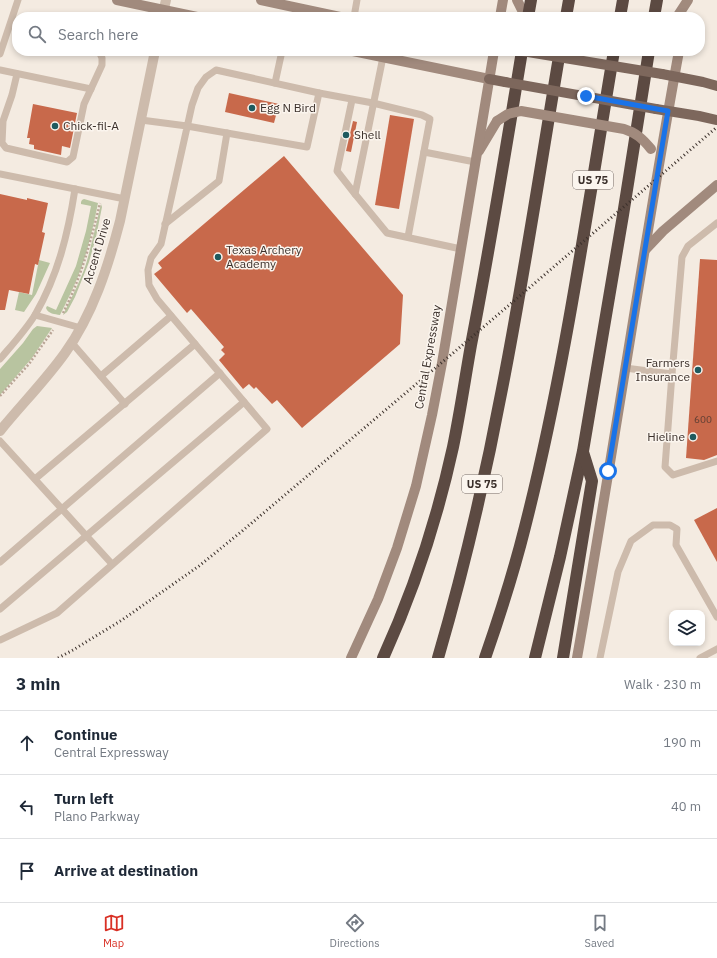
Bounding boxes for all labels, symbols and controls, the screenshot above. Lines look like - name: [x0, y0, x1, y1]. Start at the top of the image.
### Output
- search box: [12, 12, 705, 56]
- icon: search: [26, 23, 48, 45]
- text: Search here: [58, 25, 138, 44]
- route end: [577, 87, 595, 105]
- place label: Egg N Bird: [260, 100, 316, 115]
- marker: Egg N Bird: [247, 103, 257, 113]
- place label: Chick-fil-A: [63, 118, 119, 133]
- marker: Chick-fil-A: [50, 121, 60, 131]
- place label: Shell: [354, 127, 381, 142]
- marker: Shell: [341, 130, 351, 140]
- road number: US 75: [573, 171, 613, 189]
- street label: Accent Drive: [79, 216, 114, 286]
- place label: Texas Archery Academy: [226, 242, 302, 271]
- marker: Texas Archery Academy: [213, 252, 223, 262]
- street label: Central Expressway: [411, 303, 444, 410]
- place label: Farmers Insurance: [636, 355, 690, 384]
- marker: Farmers Insurance: [693, 365, 703, 375]
- house number: 600: [694, 413, 712, 426]
- place label: Hieline: [647, 429, 685, 444]
- marker: Hieline: [688, 432, 698, 442]
- route start: [599, 462, 617, 480]
- road number: US 75: [462, 475, 502, 493]
- map controls: [669, 610, 705, 646]
- button: layers: [669, 610, 705, 646]
- text: 3 min: [16, 673, 60, 695]
- text: Walk · 230 m: [624, 676, 701, 693]
- text: Continue: [54, 725, 118, 744]
- icon: ahead: [16, 732, 38, 754]
- text: 190 m: [663, 734, 701, 751]
- text: Central Expressway: [54, 744, 169, 761]
- text: Turn left: [54, 789, 114, 808]
- icon: left: [16, 796, 38, 818]
- text: 40 m: [671, 798, 701, 815]
- text: Plano Parkway: [54, 808, 140, 825]
- icon: arrive: [16, 860, 38, 882]
- text: Arrive at destination: [54, 861, 198, 880]
- tab: Map: [103, 912, 125, 950]
- tab: Directions: [330, 912, 380, 950]
- tab: Saved: [585, 912, 614, 950]

